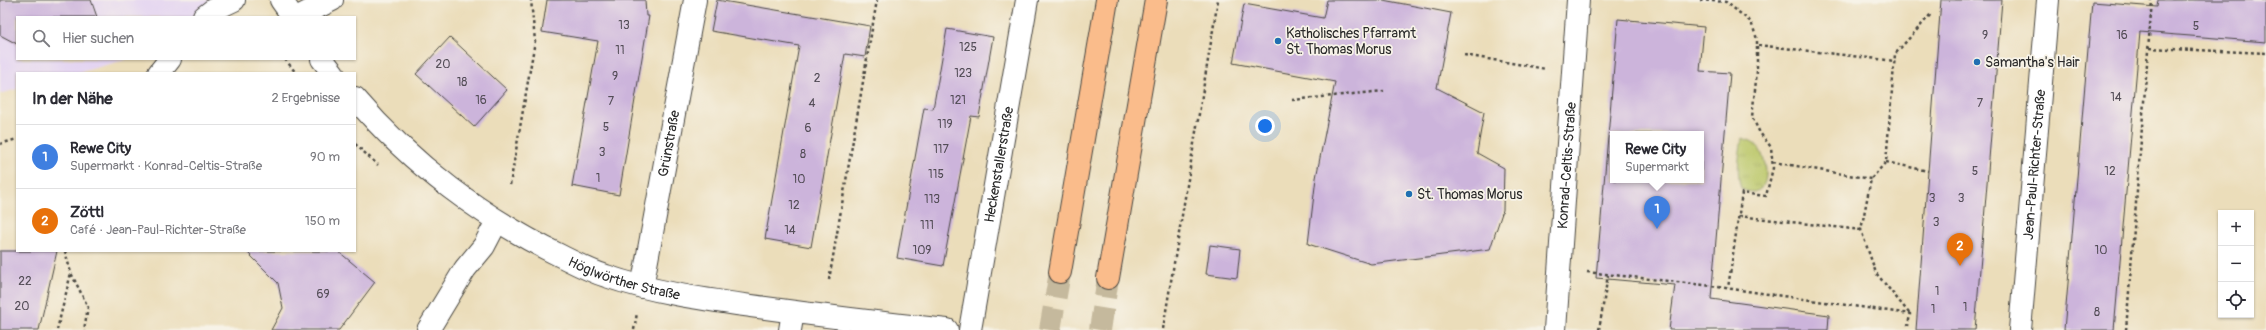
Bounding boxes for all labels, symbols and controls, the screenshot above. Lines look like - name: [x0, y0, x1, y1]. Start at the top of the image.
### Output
- search box: [16, 16, 356, 60]
- house number: 13: [618, 18, 630, 33]
- house number: 5: [2193, 19, 2199, 34]
- place label: Katholisches Pfarramt St. Thomas Morus: [1286, 25, 1417, 58]
- icon: search: [30, 27, 52, 49]
- house number: 9: [1982, 28, 1988, 43]
- house number: 16: [2116, 28, 2128, 43]
- text: Hier suchen: [62, 29, 134, 48]
- marker: Katholisches Pfarramt St. Thomas Morus: [1273, 36, 1283, 46]
- house number: 125: [959, 40, 977, 55]
- house number: 11: [615, 43, 625, 58]
- place label: Samantha's Hair: [1985, 54, 2080, 71]
- house number: 20: [436, 57, 450, 72]
- marker: Samantha's Hair: [1972, 57, 1982, 67]
- house number: 123: [954, 66, 972, 81]
- house number: 9: [612, 69, 618, 84]
- house number: 2: [814, 71, 821, 86]
- house number: 18: [457, 75, 467, 90]
- text: In der Nähe: [32, 88, 113, 109]
- street label: Jean-Paul-Richter-Straße: [2020, 89, 2049, 241]
- text: 2 Ergebnisse: [271, 90, 340, 106]
- house number: 14: [2110, 90, 2122, 105]
- house number: 16: [475, 93, 487, 108]
- house number: 121: [950, 93, 966, 108]
- house number: 7: [608, 94, 615, 109]
- house number: 4: [809, 96, 816, 111]
- house number: 7: [1977, 96, 1984, 111]
- street label: Konrad-Celtis-Straße: [1554, 101, 1580, 230]
- street label: Heckenstallerstraße: [981, 105, 1017, 224]
- street label: Grünstraße: [655, 109, 683, 178]
- your location: [1255, 116, 1275, 136]
- house number: 119: [937, 117, 953, 132]
- house number: 5: [603, 120, 609, 135]
- house number: 6: [805, 121, 812, 136]
- popup: [1610, 131, 1704, 183]
- text: Rewe City: [70, 139, 131, 158]
- text: Rewe City: [1625, 140, 1686, 159]
- house number: 117: [933, 142, 950, 157]
- house number: 3: [599, 145, 606, 160]
- house number: 8: [800, 147, 806, 162]
- text: 1: [42, 149, 48, 165]
- text: 90 m: [310, 149, 340, 165]
- text: Supermarkt · Konrad-Celtis-Straße: [70, 158, 262, 174]
- text: Supermarkt: [1625, 159, 1689, 175]
- house number: 5: [1972, 164, 1978, 179]
- house number: 12: [2104, 164, 2116, 179]
- house number: 115: [928, 167, 944, 182]
- house number: 1: [596, 171, 600, 186]
- house number: 10: [793, 172, 805, 187]
- place label: St. Thomas Morus: [1417, 186, 1523, 203]
- marker: St. Thomas Morus: [1404, 189, 1414, 199]
- house number: 3: [1929, 191, 1936, 206]
- house number: 3: [1958, 191, 1965, 206]
- house number: 113: [924, 192, 940, 207]
- pin: 1: [1644, 196, 1670, 229]
- house number: 12: [788, 198, 800, 213]
- text: Zöttl: [70, 203, 104, 222]
- map controls: [2218, 210, 2254, 318]
- button: +: [2218, 210, 2254, 246]
- text: 2: [41, 213, 49, 229]
- text: 150 m: [305, 213, 340, 229]
- house number: 3: [1933, 215, 1940, 230]
- house number: 111: [920, 218, 934, 233]
- text: Café · Jean-Paul-Richter-Straße: [70, 222, 246, 238]
- house number: 14: [784, 223, 796, 238]
- pin: 2: [1947, 233, 1973, 266]
- house number: 109: [912, 243, 932, 258]
- house number: 10: [2095, 243, 2107, 258]
- button: −: [2218, 246, 2254, 282]
- street label: Höglwörther Straße: [565, 253, 682, 304]
- house number: 22: [18, 274, 32, 289]
- button: locate: [2218, 282, 2254, 318]
- house number: 1: [1935, 284, 1939, 299]
- house number: 69: [316, 287, 330, 302]
- house number: 20: [15, 299, 29, 314]
- house number: 1: [1963, 300, 1967, 315]
- house number: 1: [1931, 302, 1935, 317]
- house number: 8: [2094, 305, 2100, 320]

